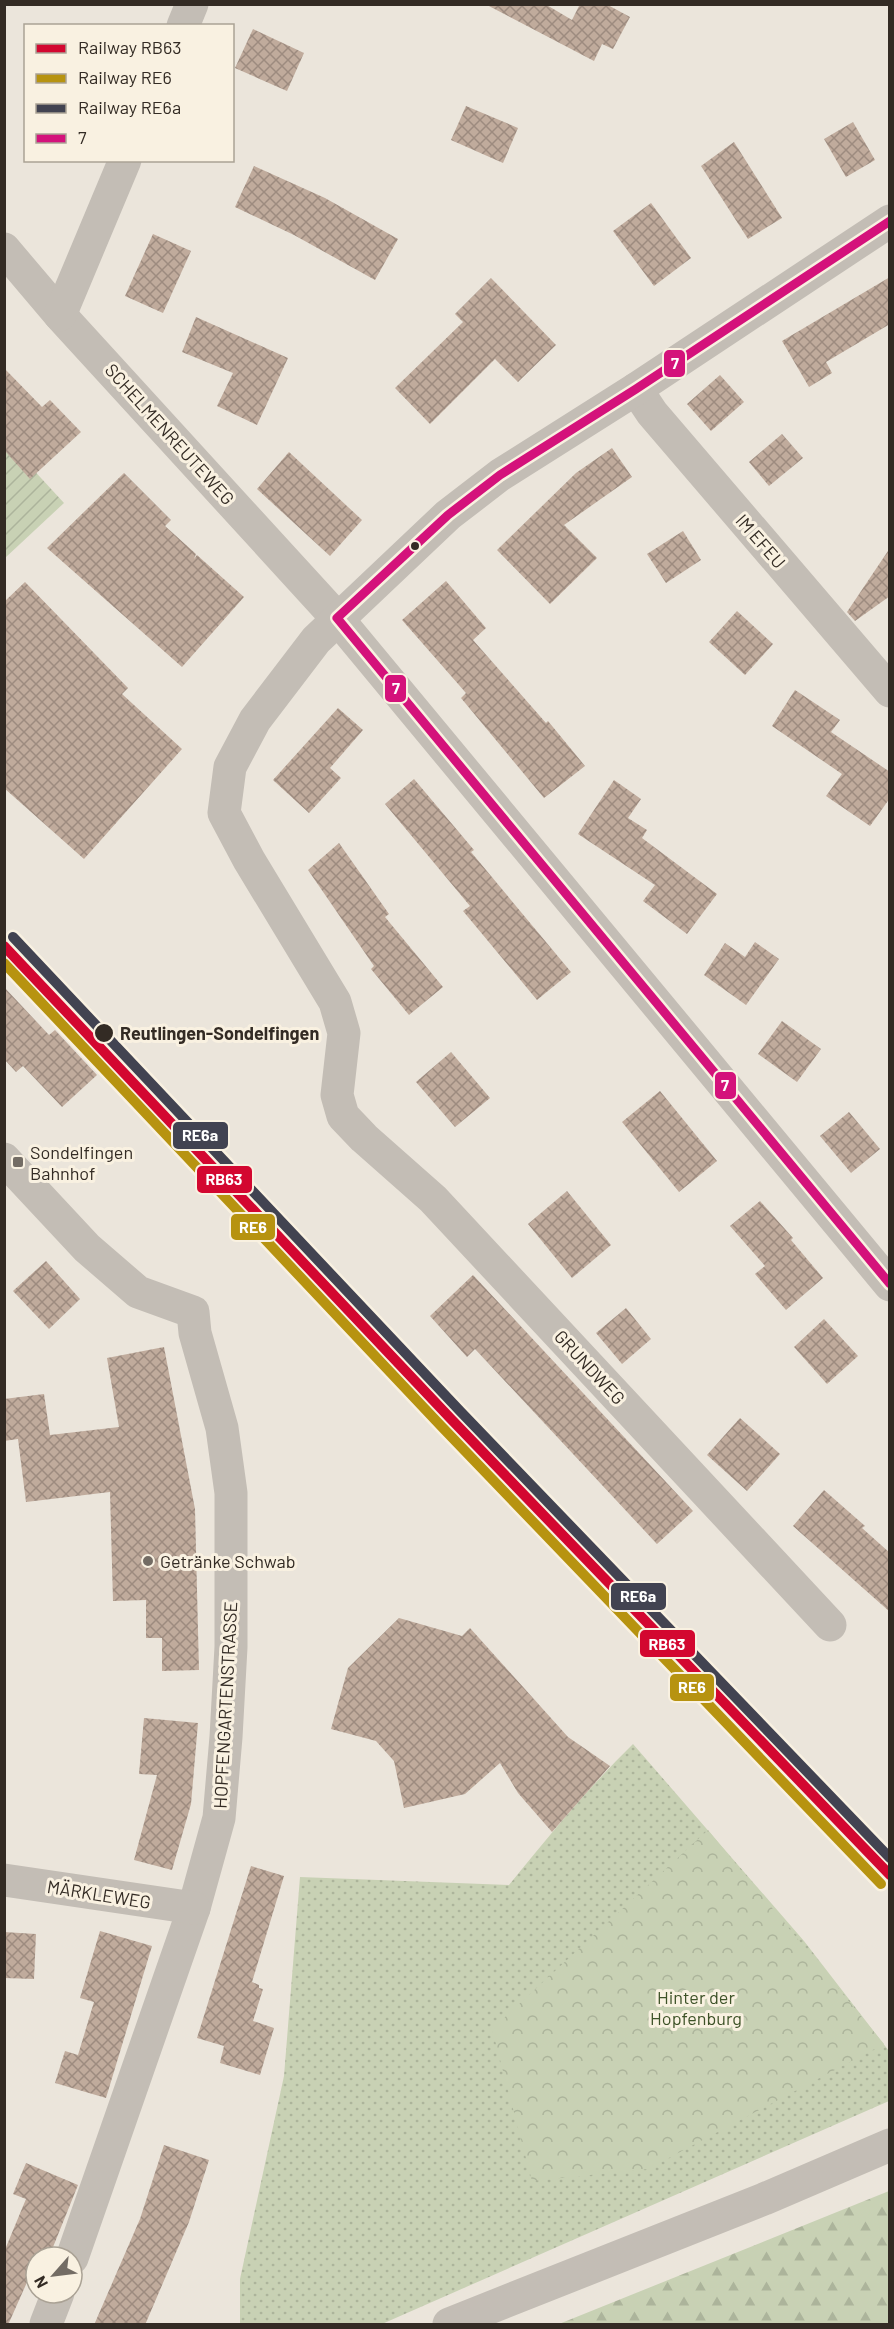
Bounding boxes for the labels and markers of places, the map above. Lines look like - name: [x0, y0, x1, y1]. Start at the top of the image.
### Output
- unlabelled marker: [409, 540, 421, 552]
- marker: Reutlingen-Sondelfingen: [93, 1022, 115, 1044]
- place label: Reutlingen-Sondelfingen: [120, 1022, 319, 1044]
- place label: Sondelfingen Bahnhof: [30, 1141, 133, 1184]
- marker: Sondelfingen Bahnhof: [11, 1155, 25, 1169]
- place label: Getränke Schwab: [160, 1550, 296, 1572]
- marker: Getränke Schwab: [141, 1554, 155, 1568]

